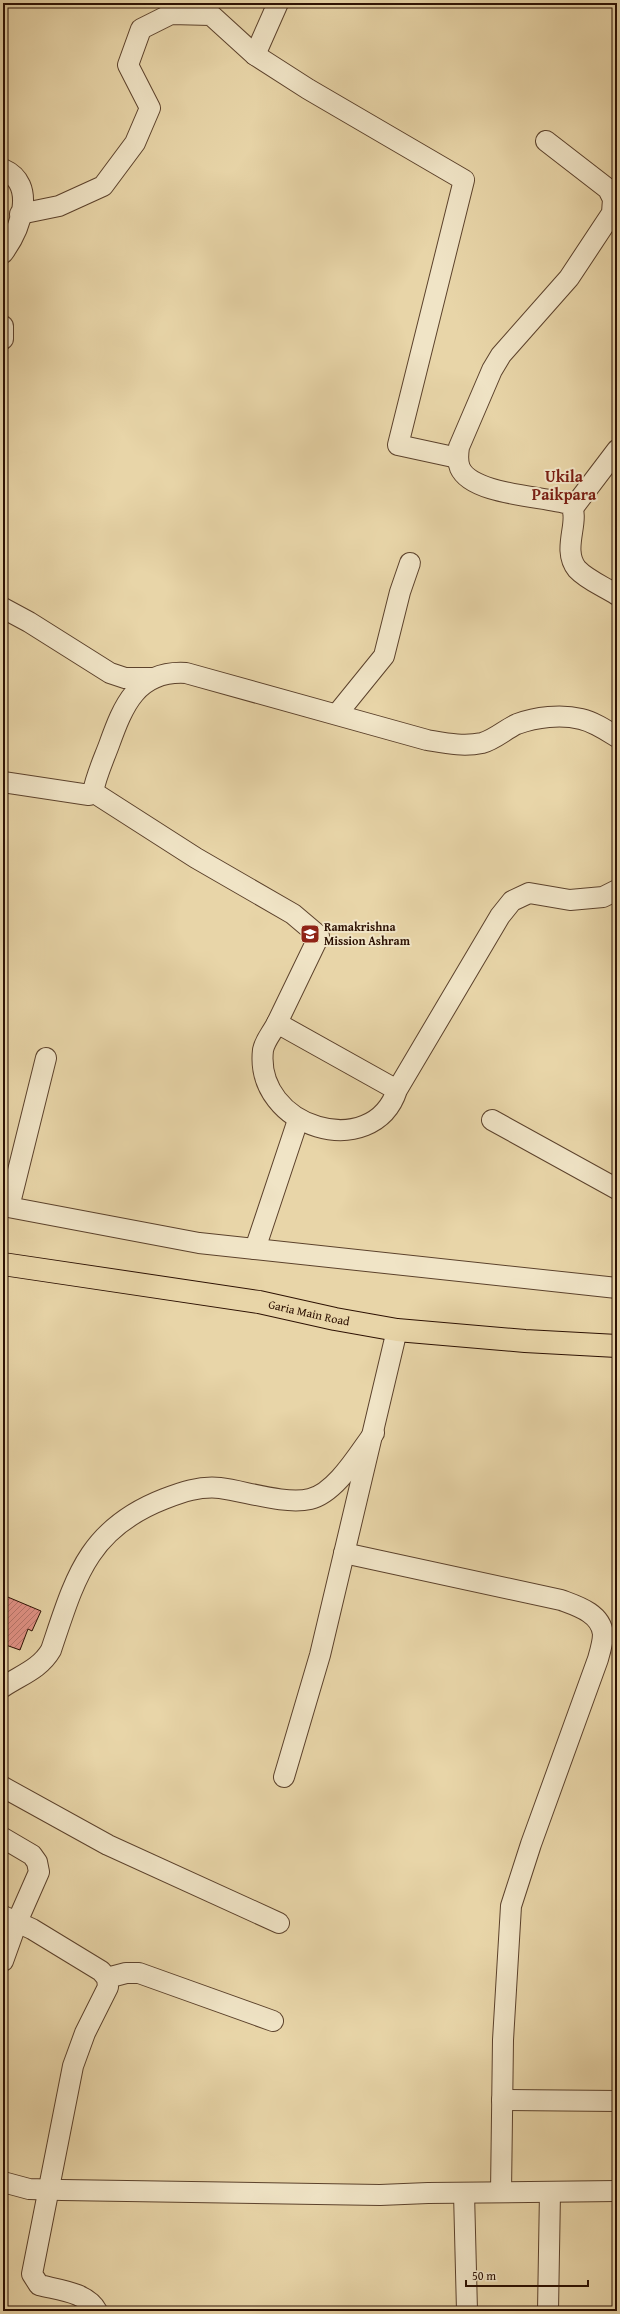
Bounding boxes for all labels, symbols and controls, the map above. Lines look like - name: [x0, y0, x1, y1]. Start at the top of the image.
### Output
- district label: Ukila Paikpara: [532, 464, 597, 506]
- place label: Ramakrishna Mission Ashram: [324, 918, 411, 949]
- school or university icon: Ramakrishna Mission Ashram: [299, 923, 321, 945]
- street label: Garia Main Road: [267, 1295, 352, 1330]
- scale bar: [466, 2262, 588, 2288]
- text: 50 m: [472, 2267, 496, 2284]

